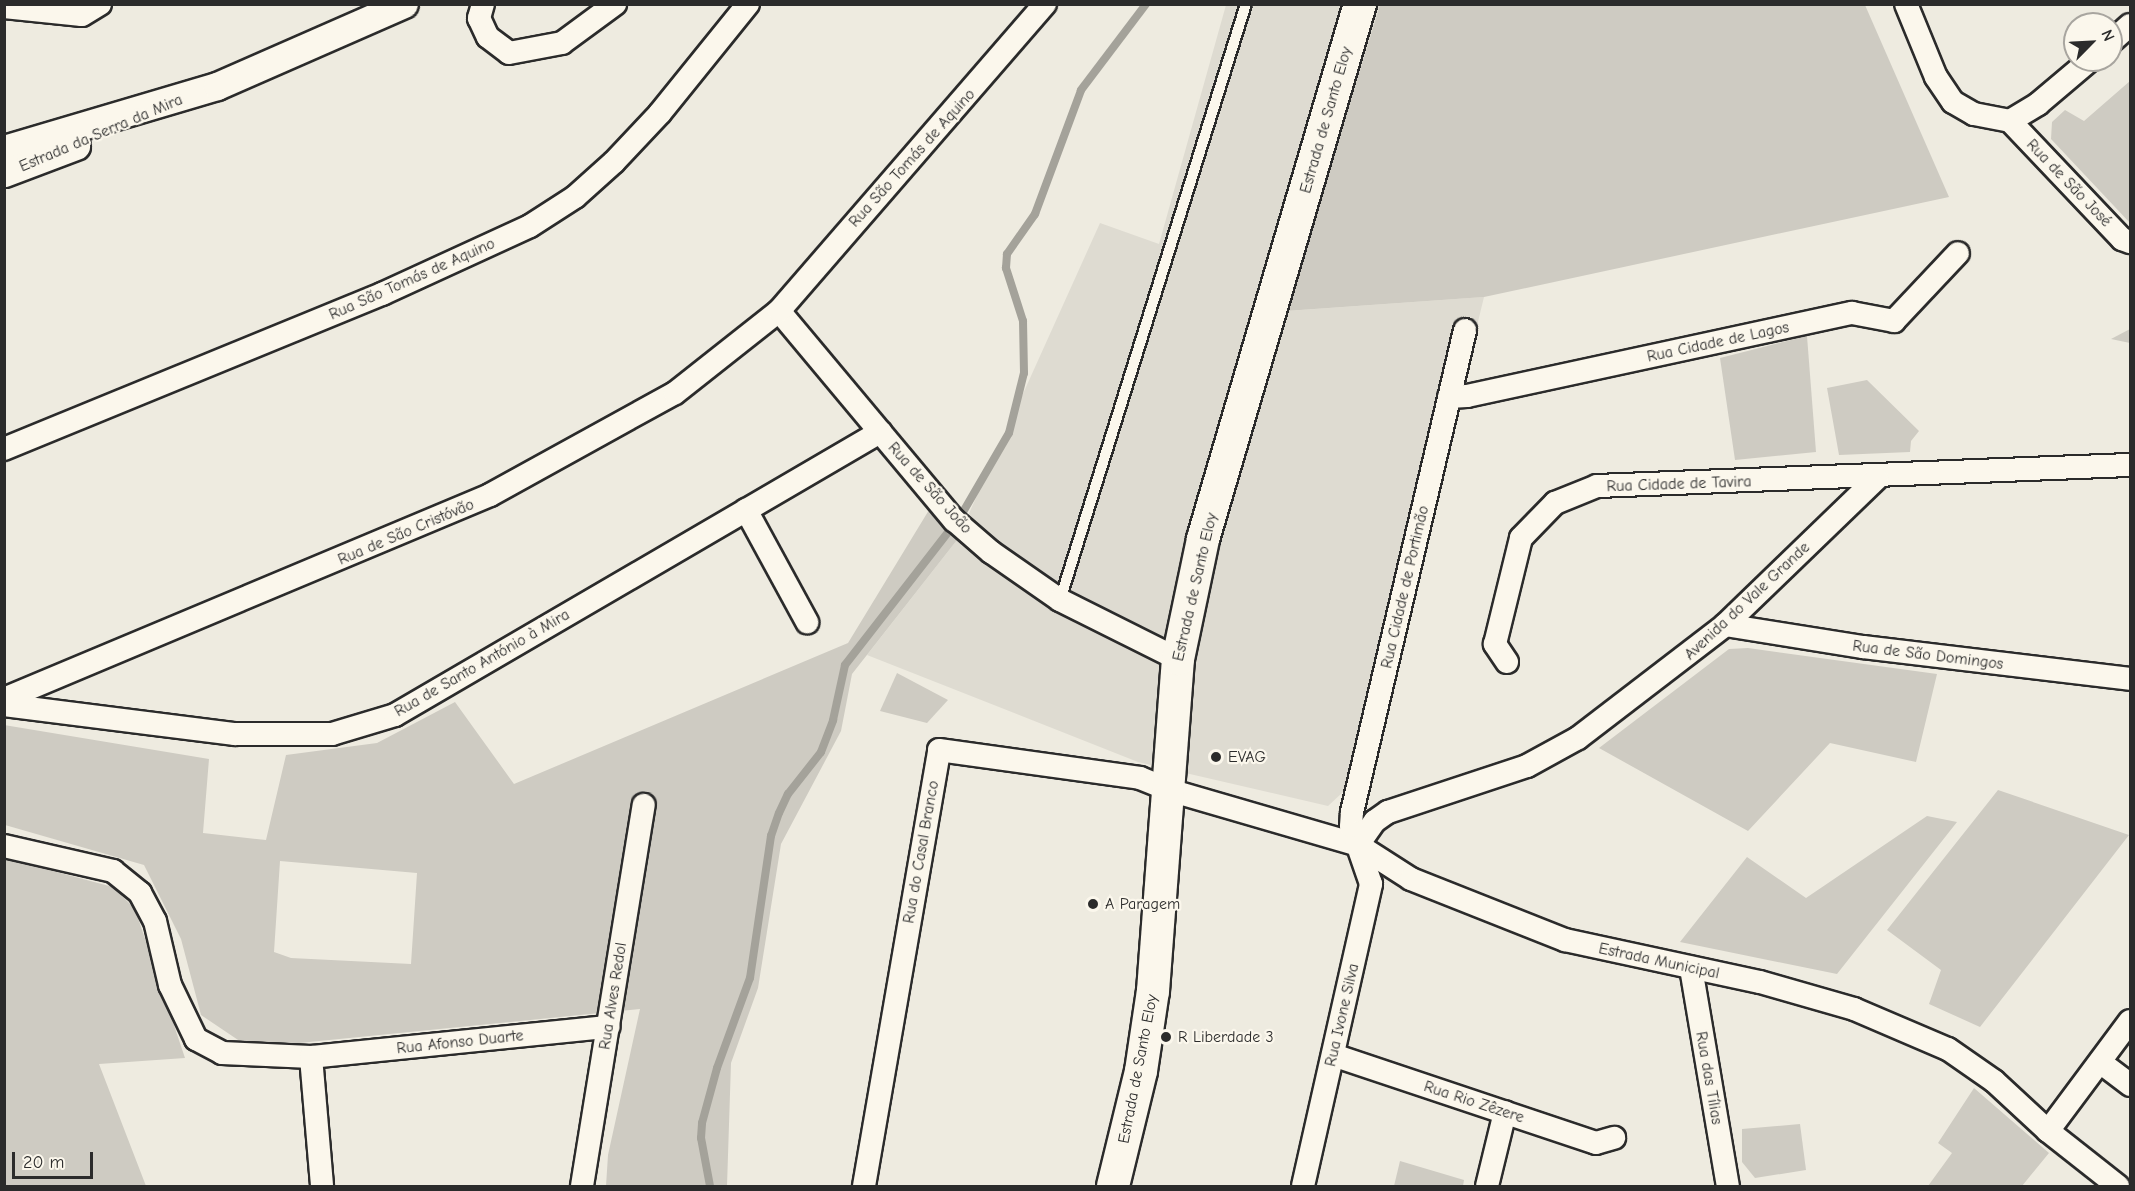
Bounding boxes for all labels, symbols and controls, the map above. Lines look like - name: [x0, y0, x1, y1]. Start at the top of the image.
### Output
- north arrow: [2063, 12, 2123, 72]
- text: N: [2097, 27, 2118, 44]
- street label: Estrada de Santo Eloy: [1296, 44, 1356, 196]
- street label: Rua São Tomás de Aquino: [845, 85, 979, 231]
- street label: Estrada da Serra da Mira: [16, 90, 186, 176]
- street label: Rua de São José: [2022, 135, 2116, 231]
- street label: Rua São Tomás de Aquino: [326, 234, 498, 324]
- street label: Rua Cidade de Lagos: [1645, 318, 1791, 366]
- street label: Rua de São João: [884, 438, 976, 538]
- street label: Rua Cidade de Tavira: [1606, 472, 1752, 496]
- street label: Rua de São Cristóvão: [335, 495, 477, 569]
- street label: Rua Cidade de Portimão: [1377, 504, 1433, 670]
- street label: Estrada de Santo Eloy: [1169, 511, 1221, 663]
- street label: Avenida do Vale Grande: [1680, 538, 1814, 664]
- street label: Rua de Santo António à Mira: [391, 605, 573, 721]
- street label: Rua de São Domingos: [1852, 636, 2004, 674]
- place label: EVAG: [1228, 747, 1266, 767]
- marker: EVAG: [1209, 750, 1223, 764]
- street label: Rua do Casal Branco: [899, 779, 943, 925]
- place label: A Paragem: [1105, 894, 1180, 914]
- marker: A Paragem: [1086, 897, 1100, 911]
- street label: Estrada Municipal: [1597, 939, 1721, 983]
- street label: Rua Alves Redol: [595, 941, 631, 1051]
- street label: Rua Ivone Silva: [1321, 962, 1363, 1068]
- street label: Estrada de Santo Eloy: [1114, 993, 1162, 1145]
- street label: Rua Afonso Duarte: [396, 1026, 524, 1058]
- place label: R Liberdade 3: [1178, 1027, 1274, 1047]
- marker: R Liberdade 3: [1159, 1030, 1173, 1044]
- street label: Rua das Tílias: [1691, 1030, 1727, 1126]
- street label: Rua Rio Zêzere: [1421, 1077, 1527, 1127]
- scale bar: [15, 1140, 96, 1178]
- text: 20 m: [23, 1152, 64, 1173]

